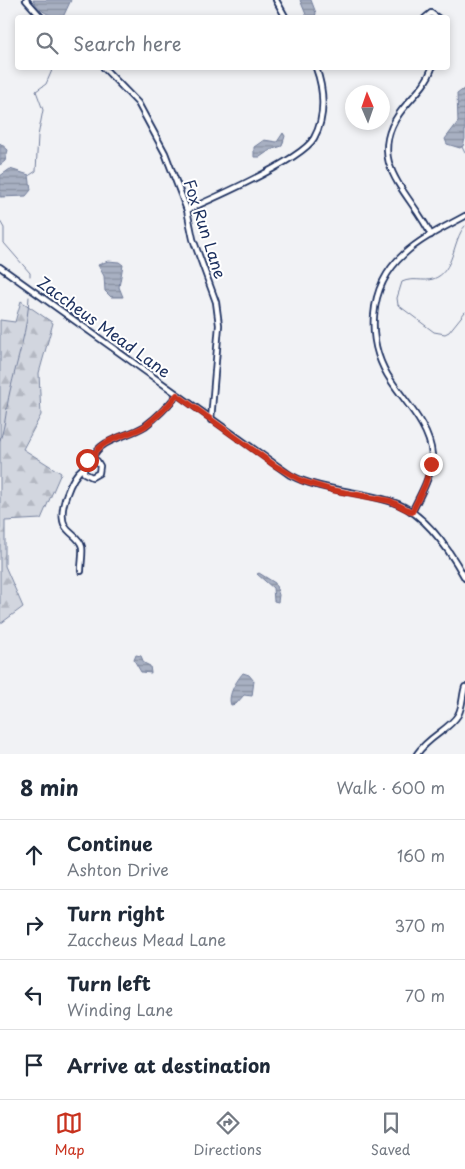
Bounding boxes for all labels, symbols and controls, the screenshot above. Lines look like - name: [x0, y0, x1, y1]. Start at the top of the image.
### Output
- search box: [15, 15, 450, 70]
- icon: search: [33, 29, 61, 57]
- text: Search here: [73, 29, 182, 57]
- north arrow: [345, 85, 390, 130]
- street label: Fox Run Lane: [179, 176, 233, 282]
- street label: Zaccheus Mead Lane: [33, 270, 176, 383]
- route start: [76, 449, 99, 472]
- route end: [420, 453, 443, 476]
- text: 8 min: [20, 771, 79, 803]
- text: Walk · 600 m: [337, 775, 445, 799]
- text: Continue: [67, 829, 153, 857]
- icon: ahead: [20, 841, 48, 869]
- text: 160 m: [397, 843, 445, 867]
- text: Ashton Drive: [67, 857, 169, 881]
- text: Turn right: [67, 899, 165, 927]
- icon: right: [20, 911, 48, 939]
- text: 370 m: [395, 913, 445, 937]
- text: Zaccheus Mead Lane: [67, 927, 226, 951]
- text: Turn left: [67, 969, 151, 997]
- icon: left: [20, 981, 48, 1009]
- text: 70 m: [405, 983, 445, 1007]
- text: Winding Lane: [67, 997, 173, 1021]
- icon: arrive: [20, 1051, 48, 1079]
- text: Arrive at destination: [67, 1051, 271, 1079]
- tab: Map: [55, 1109, 84, 1160]
- tab: Directions: [194, 1109, 262, 1160]
- tab: Saved: [371, 1109, 410, 1160]

